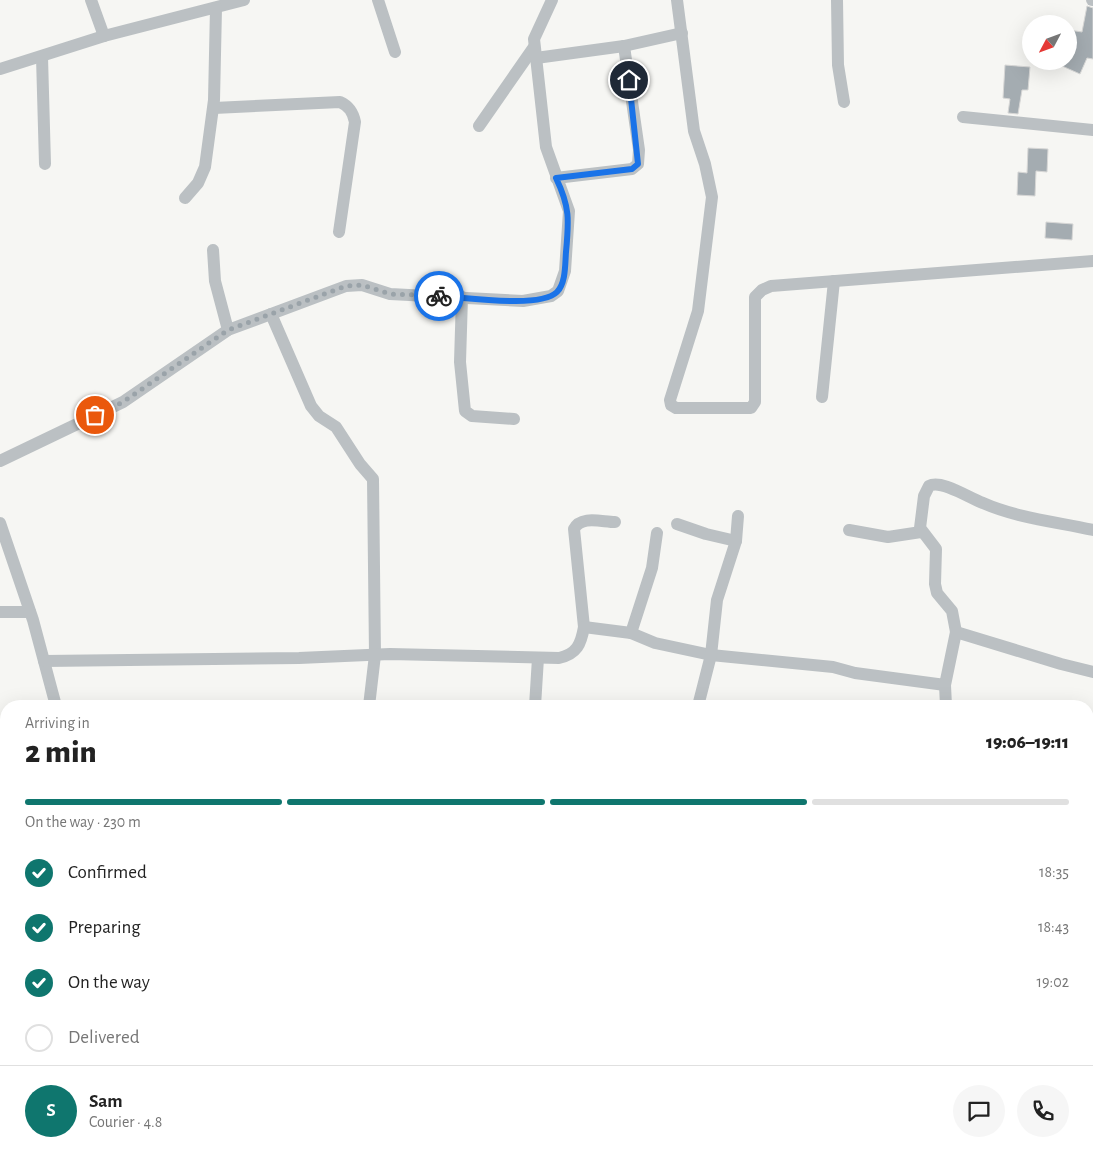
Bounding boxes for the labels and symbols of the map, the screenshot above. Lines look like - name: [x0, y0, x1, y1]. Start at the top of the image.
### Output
- north arrow: [1022, 15, 1078, 70]
- pin: [608, 59, 650, 101]
- courier: [414, 271, 464, 321]
- pin: [74, 394, 116, 436]

